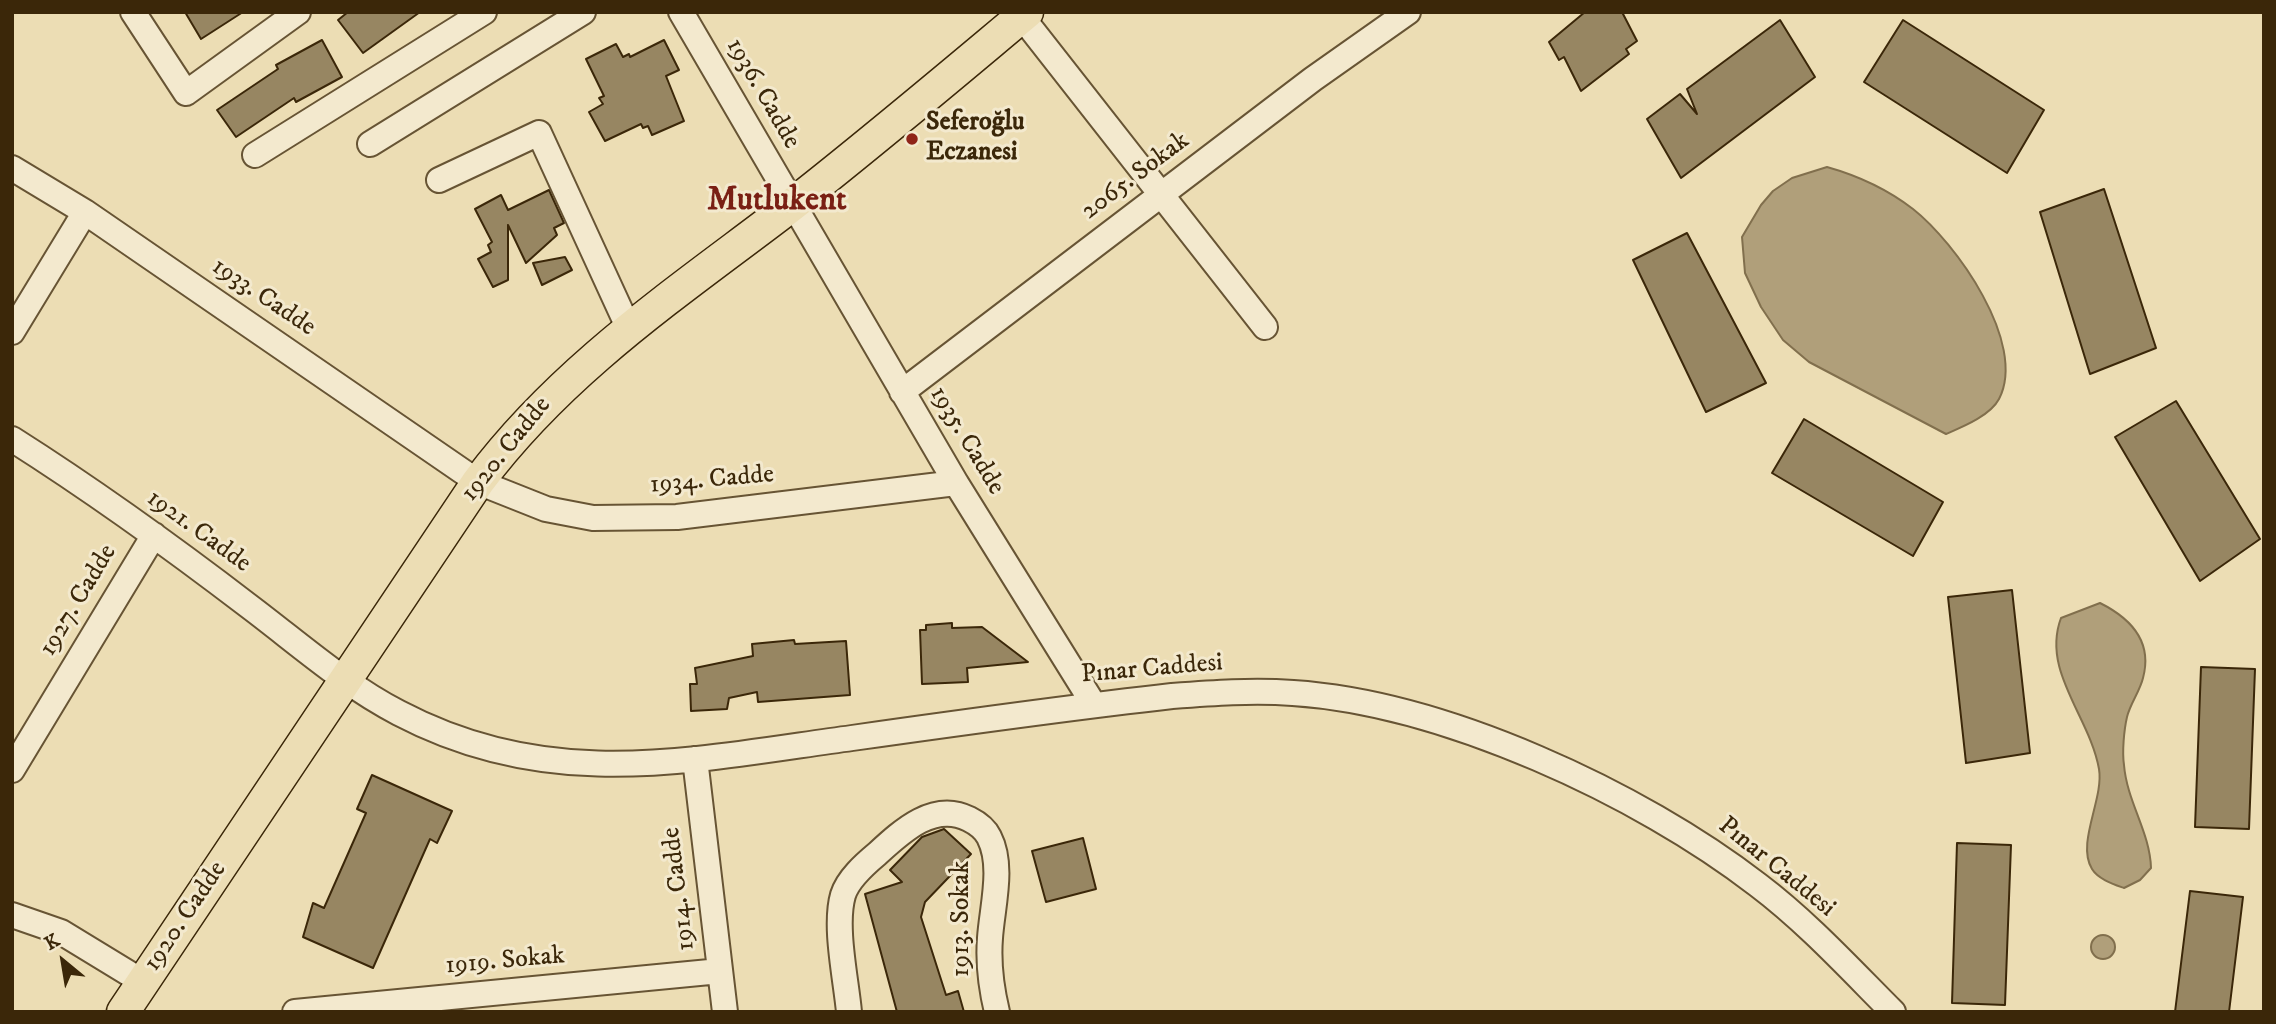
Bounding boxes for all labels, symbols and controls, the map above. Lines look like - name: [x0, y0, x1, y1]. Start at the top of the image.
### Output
- street label: 1936. Cadde: [718, 33, 806, 155]
- place label: Seferoğlu Eczanesi: [926, 108, 1025, 170]
- street label: 2065. Sokak: [1076, 126, 1196, 228]
- marker: Seferoğlu Eczanesi: [904, 131, 920, 147]
- district label: Mutlukent: [707, 182, 847, 222]
- street label: 1933. Cadde: [205, 252, 321, 344]
- street label: 1935. Cadde: [921, 381, 1011, 501]
- street label: 1920. Cadde: [455, 391, 559, 509]
- street label: 1934. Cadde: [649, 460, 775, 502]
- street label: 1921. Cadde: [140, 484, 256, 580]
- street label: 1927. Cadde: [33, 539, 125, 663]
- street label: Pınar Caddesi: [1080, 648, 1224, 692]
- street label: Pınar Caddesi: [1711, 811, 1841, 925]
- street label: 1914. Cadde: [657, 825, 703, 953]
- street label: 1920. Cadde: [138, 856, 234, 978]
- street label: 1913. Sokak: [947, 861, 979, 977]
- north arrow: [28, 926, 98, 996]
- text: K: [41, 929, 64, 956]
- street label: 1919. Sokak: [444, 941, 566, 983]

